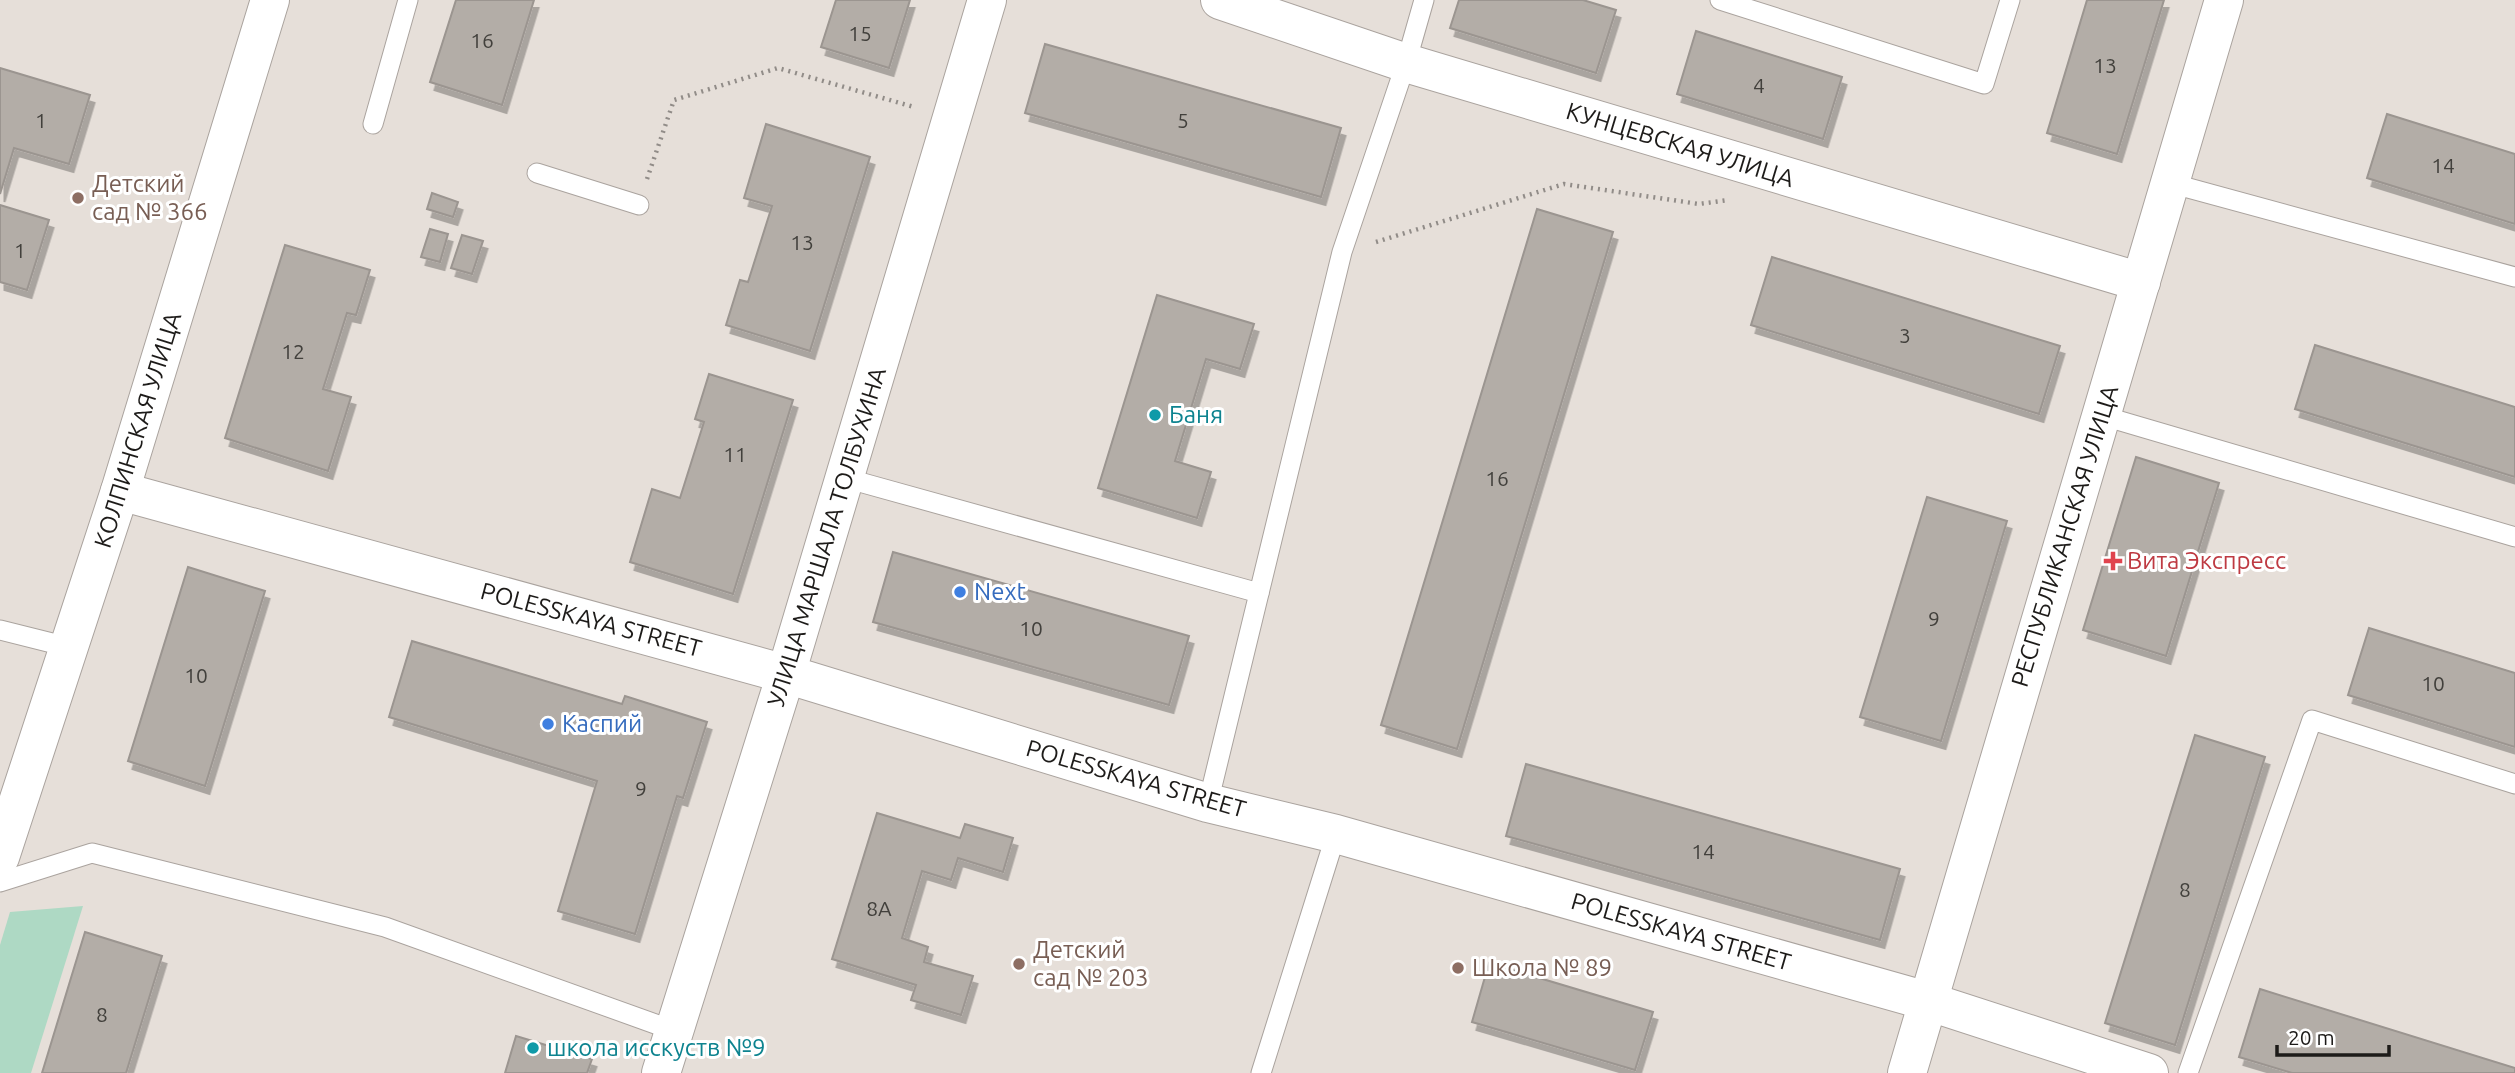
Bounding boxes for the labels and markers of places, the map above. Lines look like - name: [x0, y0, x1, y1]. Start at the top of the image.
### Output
- place label: Детский сад № 366: [92, 170, 208, 225]
- marker: Детский сад № 366: [70, 190, 86, 206]
- place label: Баня: [1169, 401, 1223, 428]
- marker: Баня: [1147, 407, 1163, 423]
- place label: Вита Экспресс: [2127, 547, 2286, 574]
- marker: Вита Экспресс: [2105, 553, 2121, 569]
- place label: Next: [974, 578, 1027, 605]
- marker: Next: [952, 584, 968, 600]
- place label: Каспий: [562, 710, 642, 737]
- marker: Каспий: [540, 716, 556, 732]
- place label: Детский сад № 203: [1033, 936, 1149, 991]
- place label: Школа № 89: [1472, 954, 1612, 981]
- marker: Детский сад № 203: [1011, 956, 1027, 972]
- marker: Школа № 89: [1450, 960, 1466, 976]
- place label: школа исскуств №9: [547, 1034, 766, 1061]
- marker: школа исскуств №9: [525, 1040, 541, 1056]

